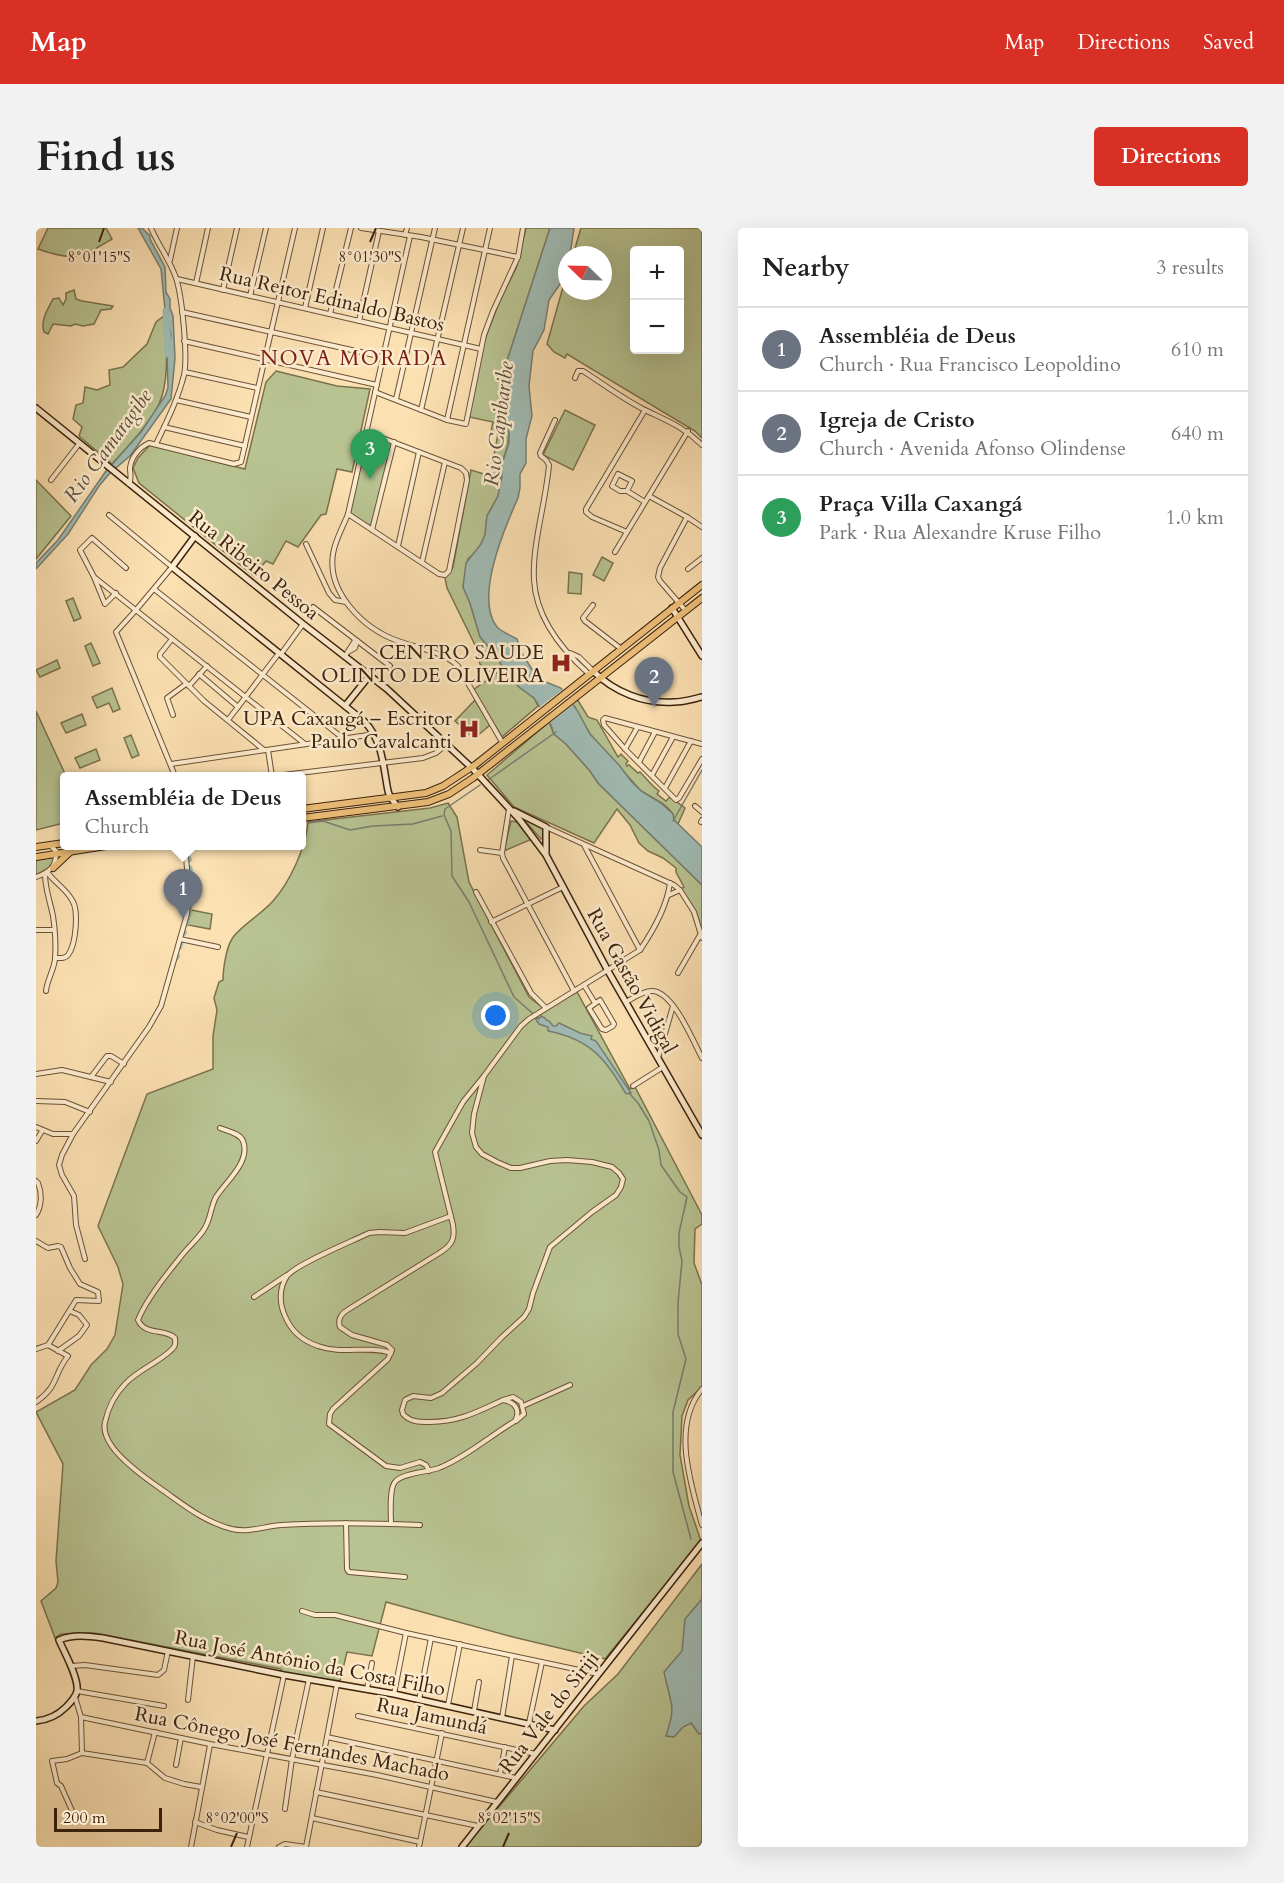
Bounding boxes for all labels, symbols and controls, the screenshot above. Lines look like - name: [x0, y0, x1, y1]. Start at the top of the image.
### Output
- text: Map: [30, 23, 87, 61]
- text: Map: [1004, 28, 1044, 57]
- text: Directions: [1077, 28, 1170, 57]
- text: Saved: [1203, 28, 1254, 57]
- button: Directions: [1094, 127, 1248, 186]
- text: Find us: [36, 128, 176, 185]
- north arrow: [558, 246, 612, 300]
- map controls: [630, 246, 684, 354]
- button: +: [630, 246, 684, 300]
- text: 8°01'15"S: [67, 247, 131, 267]
- text: 8°01'30"S: [338, 247, 402, 267]
- text: Nearby: [762, 250, 850, 285]
- text: 3 results: [1156, 254, 1224, 281]
- street label: Rua Reitor Edinaldo Bastos: [217, 260, 447, 338]
- button: −: [630, 300, 684, 354]
- text: Assembléia de Deus: [819, 321, 1016, 351]
- text: 1: [776, 336, 787, 363]
- text: 610 m: [1171, 336, 1224, 363]
- district label: NOVA MORADA: [260, 344, 448, 373]
- text: Church · Rua Francisco Leopoldino: [819, 351, 1121, 378]
- water label: Rio Capibaribe: [477, 359, 521, 488]
- water label: Rio Camaragibe: [57, 383, 160, 509]
- text: Igreja de Cristo: [819, 405, 975, 435]
- text: 2: [776, 420, 787, 447]
- text: 640 m: [1171, 420, 1224, 447]
- pin: 3: [350, 430, 390, 479]
- text: Church · Avenida Afonso Olindense: [819, 435, 1126, 462]
- text: Praça Villa Caxangá: [819, 489, 1023, 519]
- street label: Rua Ribeiro Pessoa: [183, 504, 325, 626]
- text: 3: [776, 504, 787, 531]
- text: 1.0 km: [1165, 504, 1224, 531]
- text: Park · Rua Alexandre Kruse Filho: [819, 519, 1101, 546]
- place label: CENTRO SAUDE OLINTO DE OLIVEIRA: [321, 639, 545, 689]
- hospital icon: CENTRO SAUDE OLINTO DE OLIVEIRA: [549, 651, 573, 675]
- pin: 2: [634, 658, 674, 707]
- place label: UPA Caxangá – Escritor Paulo Cavalcanti: [243, 705, 453, 755]
- hospital icon: UPA Caxangá – Escritor Paulo Cavalcanti: [457, 717, 481, 741]
- popup: [60, 772, 306, 850]
- text: Assembléia de Deus: [85, 783, 281, 813]
- text: Church: [85, 813, 149, 840]
- pin: 1: [164, 870, 202, 919]
- street label: Rua Gastão Vidigal: [581, 903, 683, 1059]
- your location: [481, 1001, 510, 1030]
- street label: Rua José Antônio da Costa Filho: [172, 1623, 448, 1703]
- street label: Rua Vale do Siriji: [493, 1645, 606, 1779]
- street label: Rua Jamundá: [374, 1691, 490, 1741]
- street label: Rua Cônego José Fernandes Machado: [132, 1700, 452, 1788]
- scale bar: [54, 1805, 162, 1832]
- text: 200 m: [63, 1807, 105, 1829]
- text: 8°02'00"S: [205, 1808, 269, 1828]
- text: 8°02'15"S: [477, 1808, 541, 1828]

